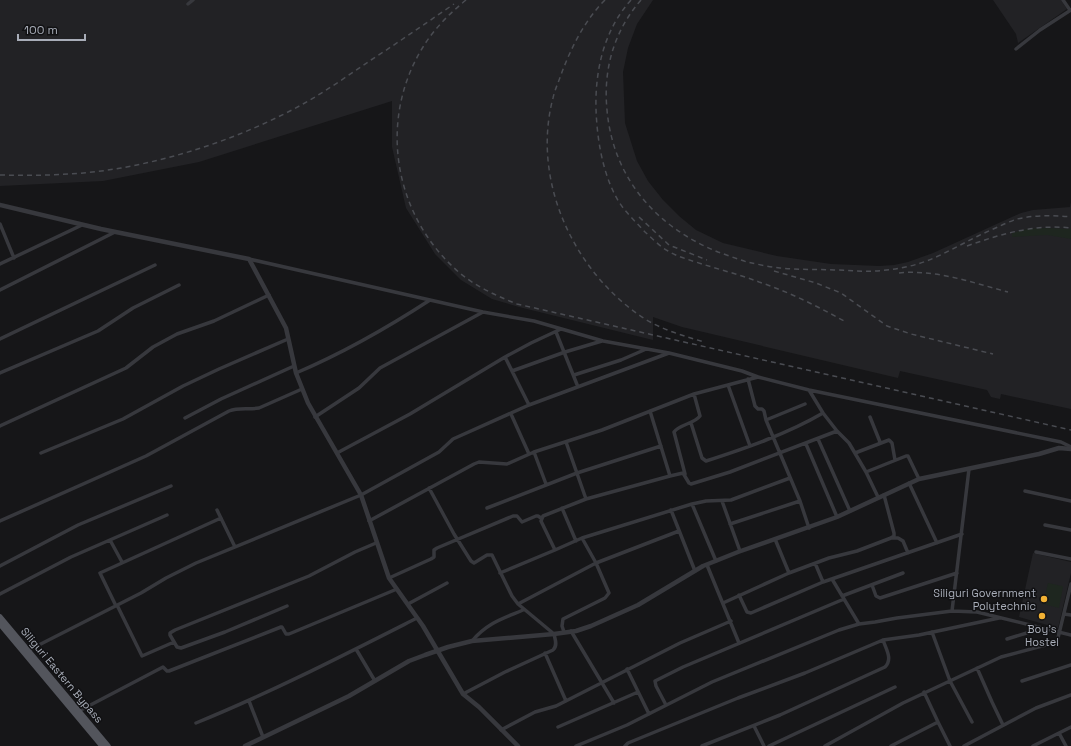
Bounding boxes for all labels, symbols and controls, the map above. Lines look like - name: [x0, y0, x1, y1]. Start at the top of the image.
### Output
- scale bar: [18, 16, 85, 42]
- text: 100 m: [24, 22, 58, 38]
- place label: Siliguri Government Polytechnic: [933, 586, 1036, 613]
- marker: Siliguri Government Polytechnic: [1039, 594, 1049, 604]
- marker: Boy's Hostel: [1037, 611, 1047, 621]
- place label: Boy's Hostel: [1025, 622, 1059, 649]
- street label: Siliguri Eastern Bypass: [18, 624, 106, 726]

